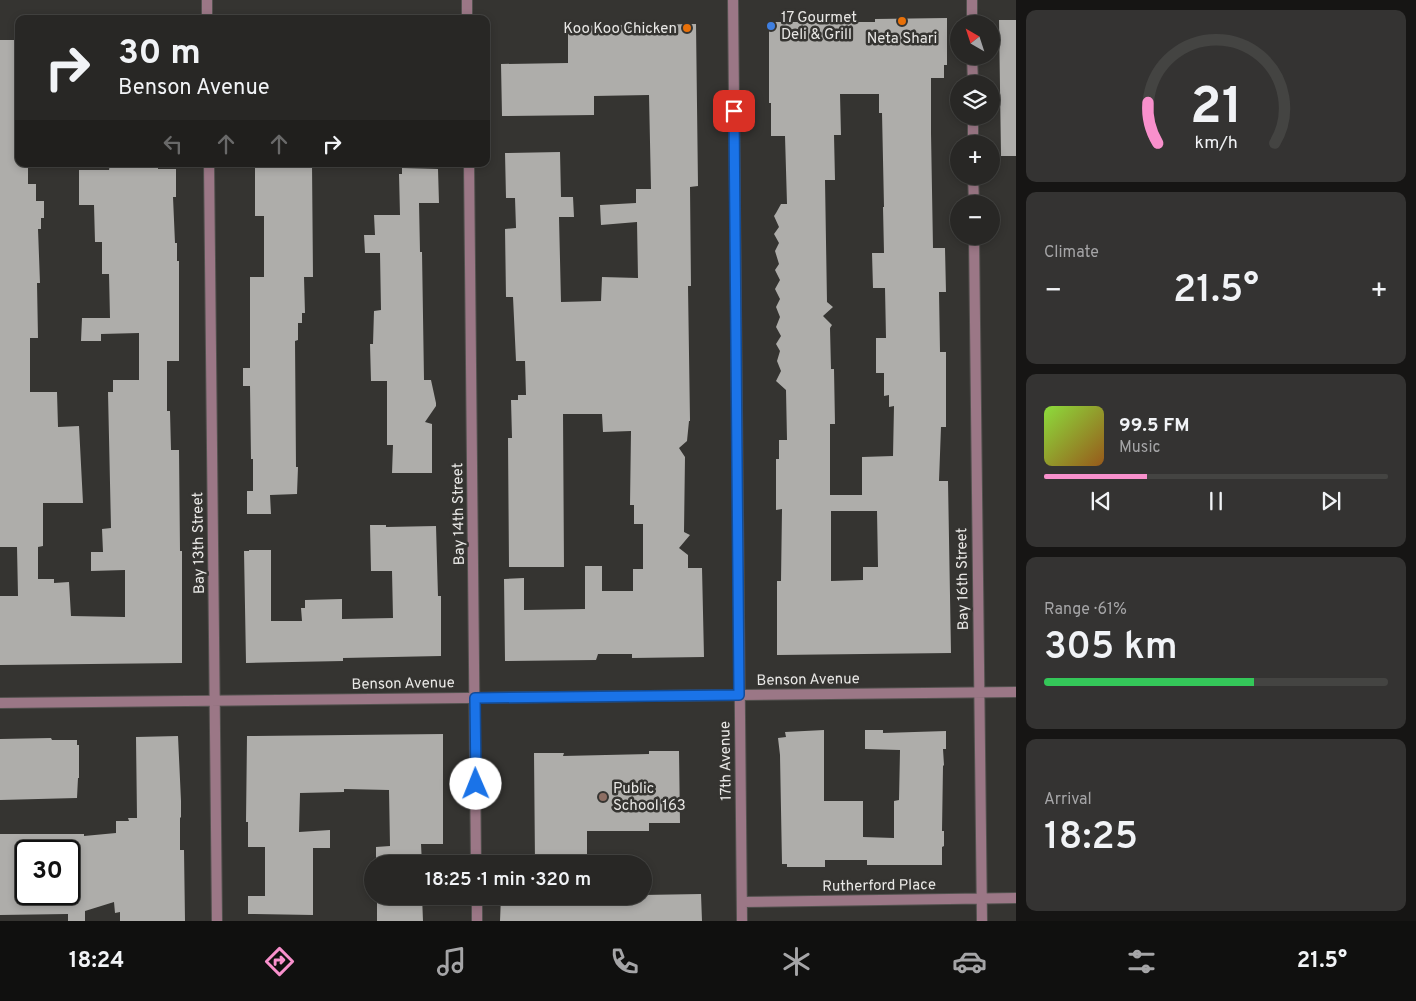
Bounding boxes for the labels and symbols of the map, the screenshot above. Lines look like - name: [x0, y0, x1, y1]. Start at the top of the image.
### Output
- place label: 17 Gourmet Deli & Grill: [781, 9, 857, 45]
- marker: Neta Shari: [896, 15, 908, 27]
- north arrow: [950, 15, 1000, 65]
- place label: Koo Koo Chicken: [563, 20, 677, 39]
- marker: 17 Gourmet Deli & Grill: [765, 20, 777, 32]
- marker: Koo Koo Chicken: [681, 22, 693, 34]
- place label: Neta Shari: [867, 30, 937, 49]
- pin: [713, 90, 755, 132]
- street label: Bay 14th Street: [449, 463, 470, 565]
- street label: Bay 13th Street: [189, 492, 210, 594]
- street label: Bay 16th Street: [953, 528, 974, 630]
- street label: Benson Avenue: [756, 670, 860, 691]
- street label: Benson Avenue: [351, 674, 455, 695]
- street label: 17th Avenue: [716, 721, 737, 801]
- position arrow: [449, 757, 501, 809]
- place label: Public School 163: [613, 780, 686, 816]
- marker: Public School 163: [597, 791, 609, 803]
- speed limit sign: 30: [15, 840, 80, 905]
- street label: Rutherford Place: [822, 876, 936, 897]

